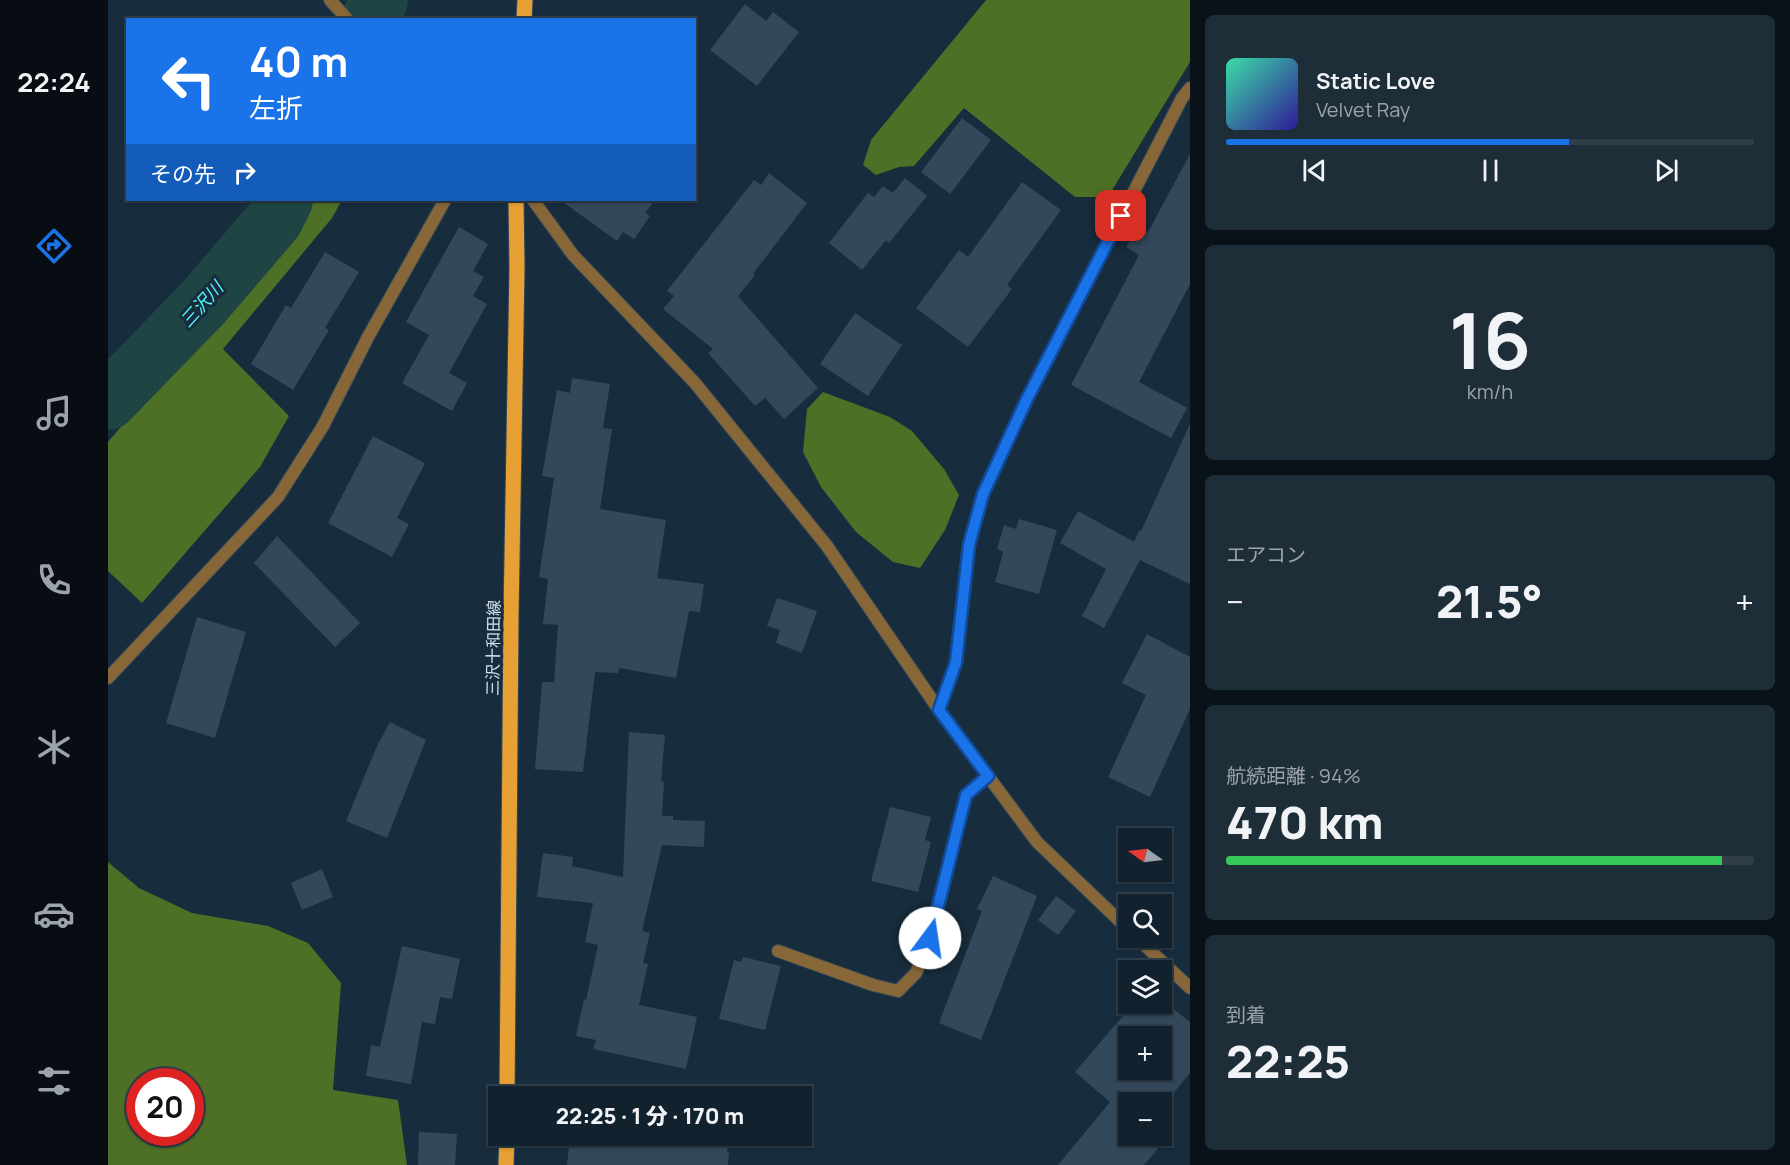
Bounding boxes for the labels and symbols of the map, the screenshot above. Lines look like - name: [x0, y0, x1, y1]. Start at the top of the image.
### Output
- pin: [1095, 190, 1146, 241]
- water label: 三沢川: [174, 274, 229, 332]
- street label: 三沢十和田線: [481, 600, 505, 696]
- north arrow: [1118, 828, 1172, 882]
- position arrow: [898, 906, 962, 970]
- speed limit sign: 20: [126, 1068, 204, 1146]

